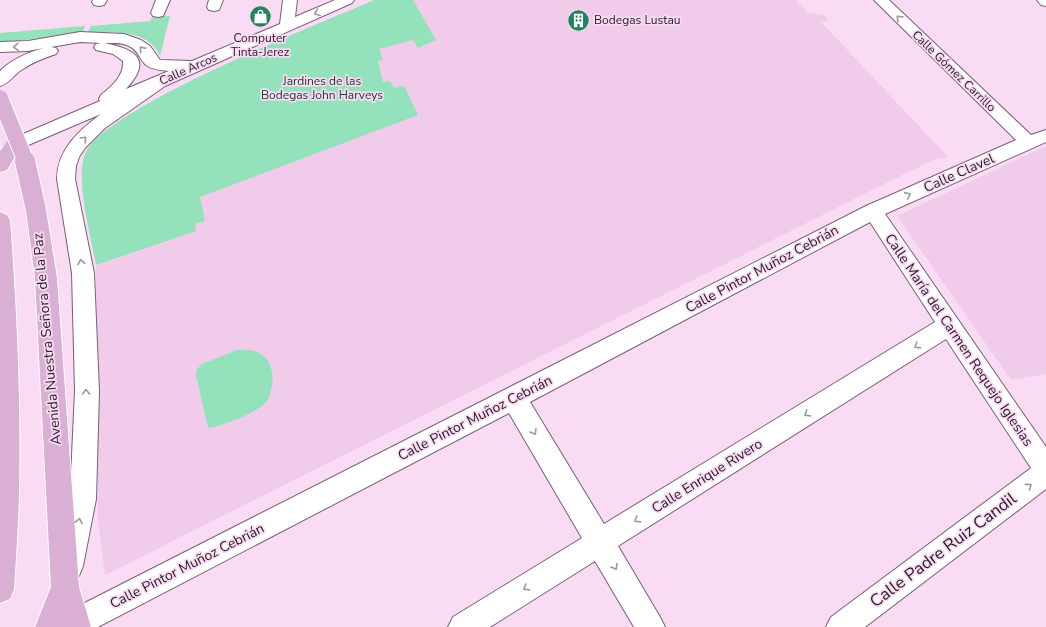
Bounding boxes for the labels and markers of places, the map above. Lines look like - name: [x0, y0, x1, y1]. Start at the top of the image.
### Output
- shop icon: Computer Tinta-Jerez: [247, 4, 273, 30]
- building icon: Bodegas Lustau: [566, 7, 592, 33]
- place label: Bodegas Lustau: [594, 12, 681, 28]
- place label: Computer Tinta-Jerez: [231, 30, 290, 60]

